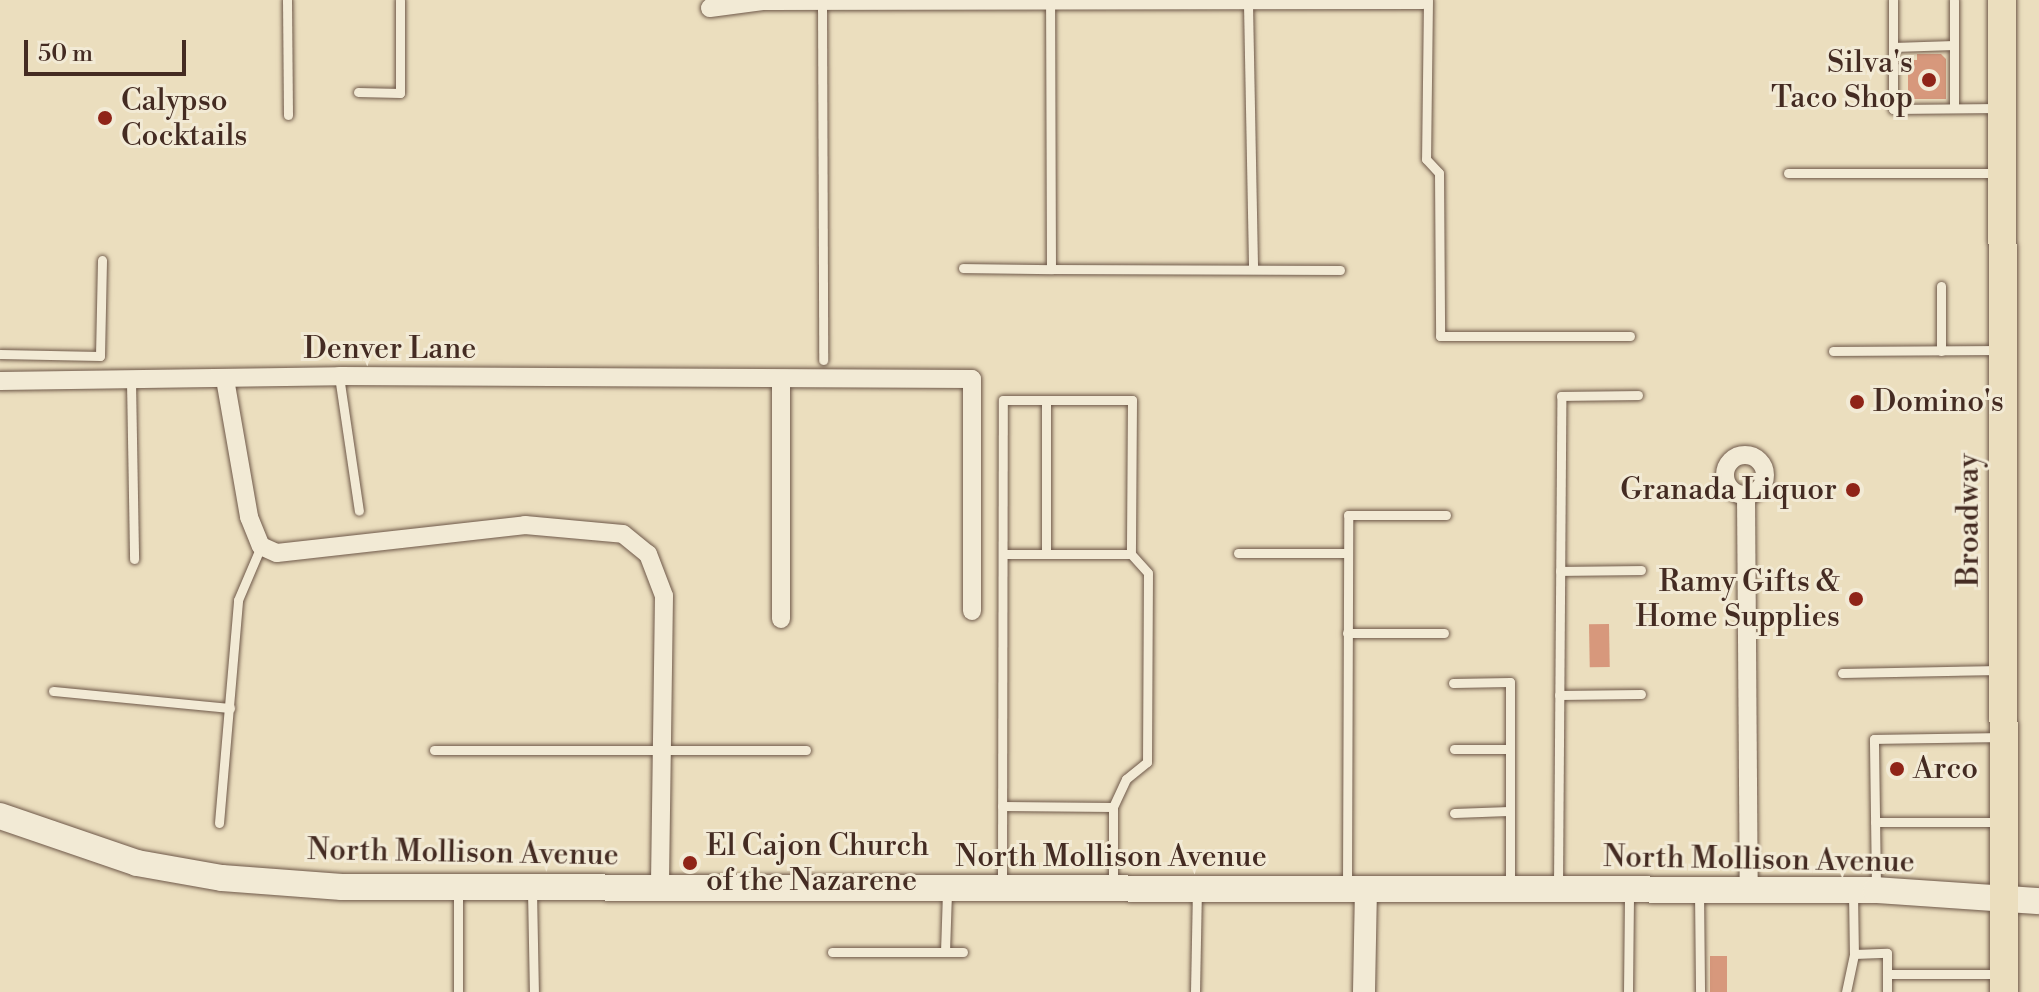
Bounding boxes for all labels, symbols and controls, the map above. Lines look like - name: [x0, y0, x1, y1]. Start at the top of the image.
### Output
- scale bar: [28, 24, 190, 74]
- text: 50 m: [38, 39, 93, 69]
- place label: Silva's Taco Shop: [1771, 45, 1913, 116]
- marker: Silva's Taco Shop: [1920, 71, 1938, 89]
- place label: Calypso Cocktails: [121, 83, 247, 154]
- marker: Calypso Cocktails: [96, 109, 114, 127]
- street label: Denver Lane: [304, 331, 476, 367]
- place label: Domino's: [1873, 384, 2004, 420]
- marker: Domino's: [1848, 393, 1866, 411]
- street label: Broadway: [1951, 453, 1987, 587]
- place label: Granada Liquor: [1620, 472, 1837, 508]
- marker: Granada Liquor: [1844, 481, 1862, 499]
- place label: Ramy Gifts & Home Supplies: [1635, 564, 1840, 634]
- marker: Ramy Gifts & Home Supplies: [1847, 590, 1865, 608]
- place label: Arco: [1913, 751, 1978, 787]
- marker: Arco: [1888, 760, 1906, 778]
- place label: El Cajon Church of the Nazarene: [706, 828, 929, 898]
- street label: North Mollison Avenue: [307, 832, 619, 874]
- street label: North Mollison Avenue: [955, 839, 1267, 875]
- street label: North Mollison Avenue: [1603, 839, 1915, 881]
- marker: El Cajon Church of the Nazarene: [681, 854, 699, 872]

